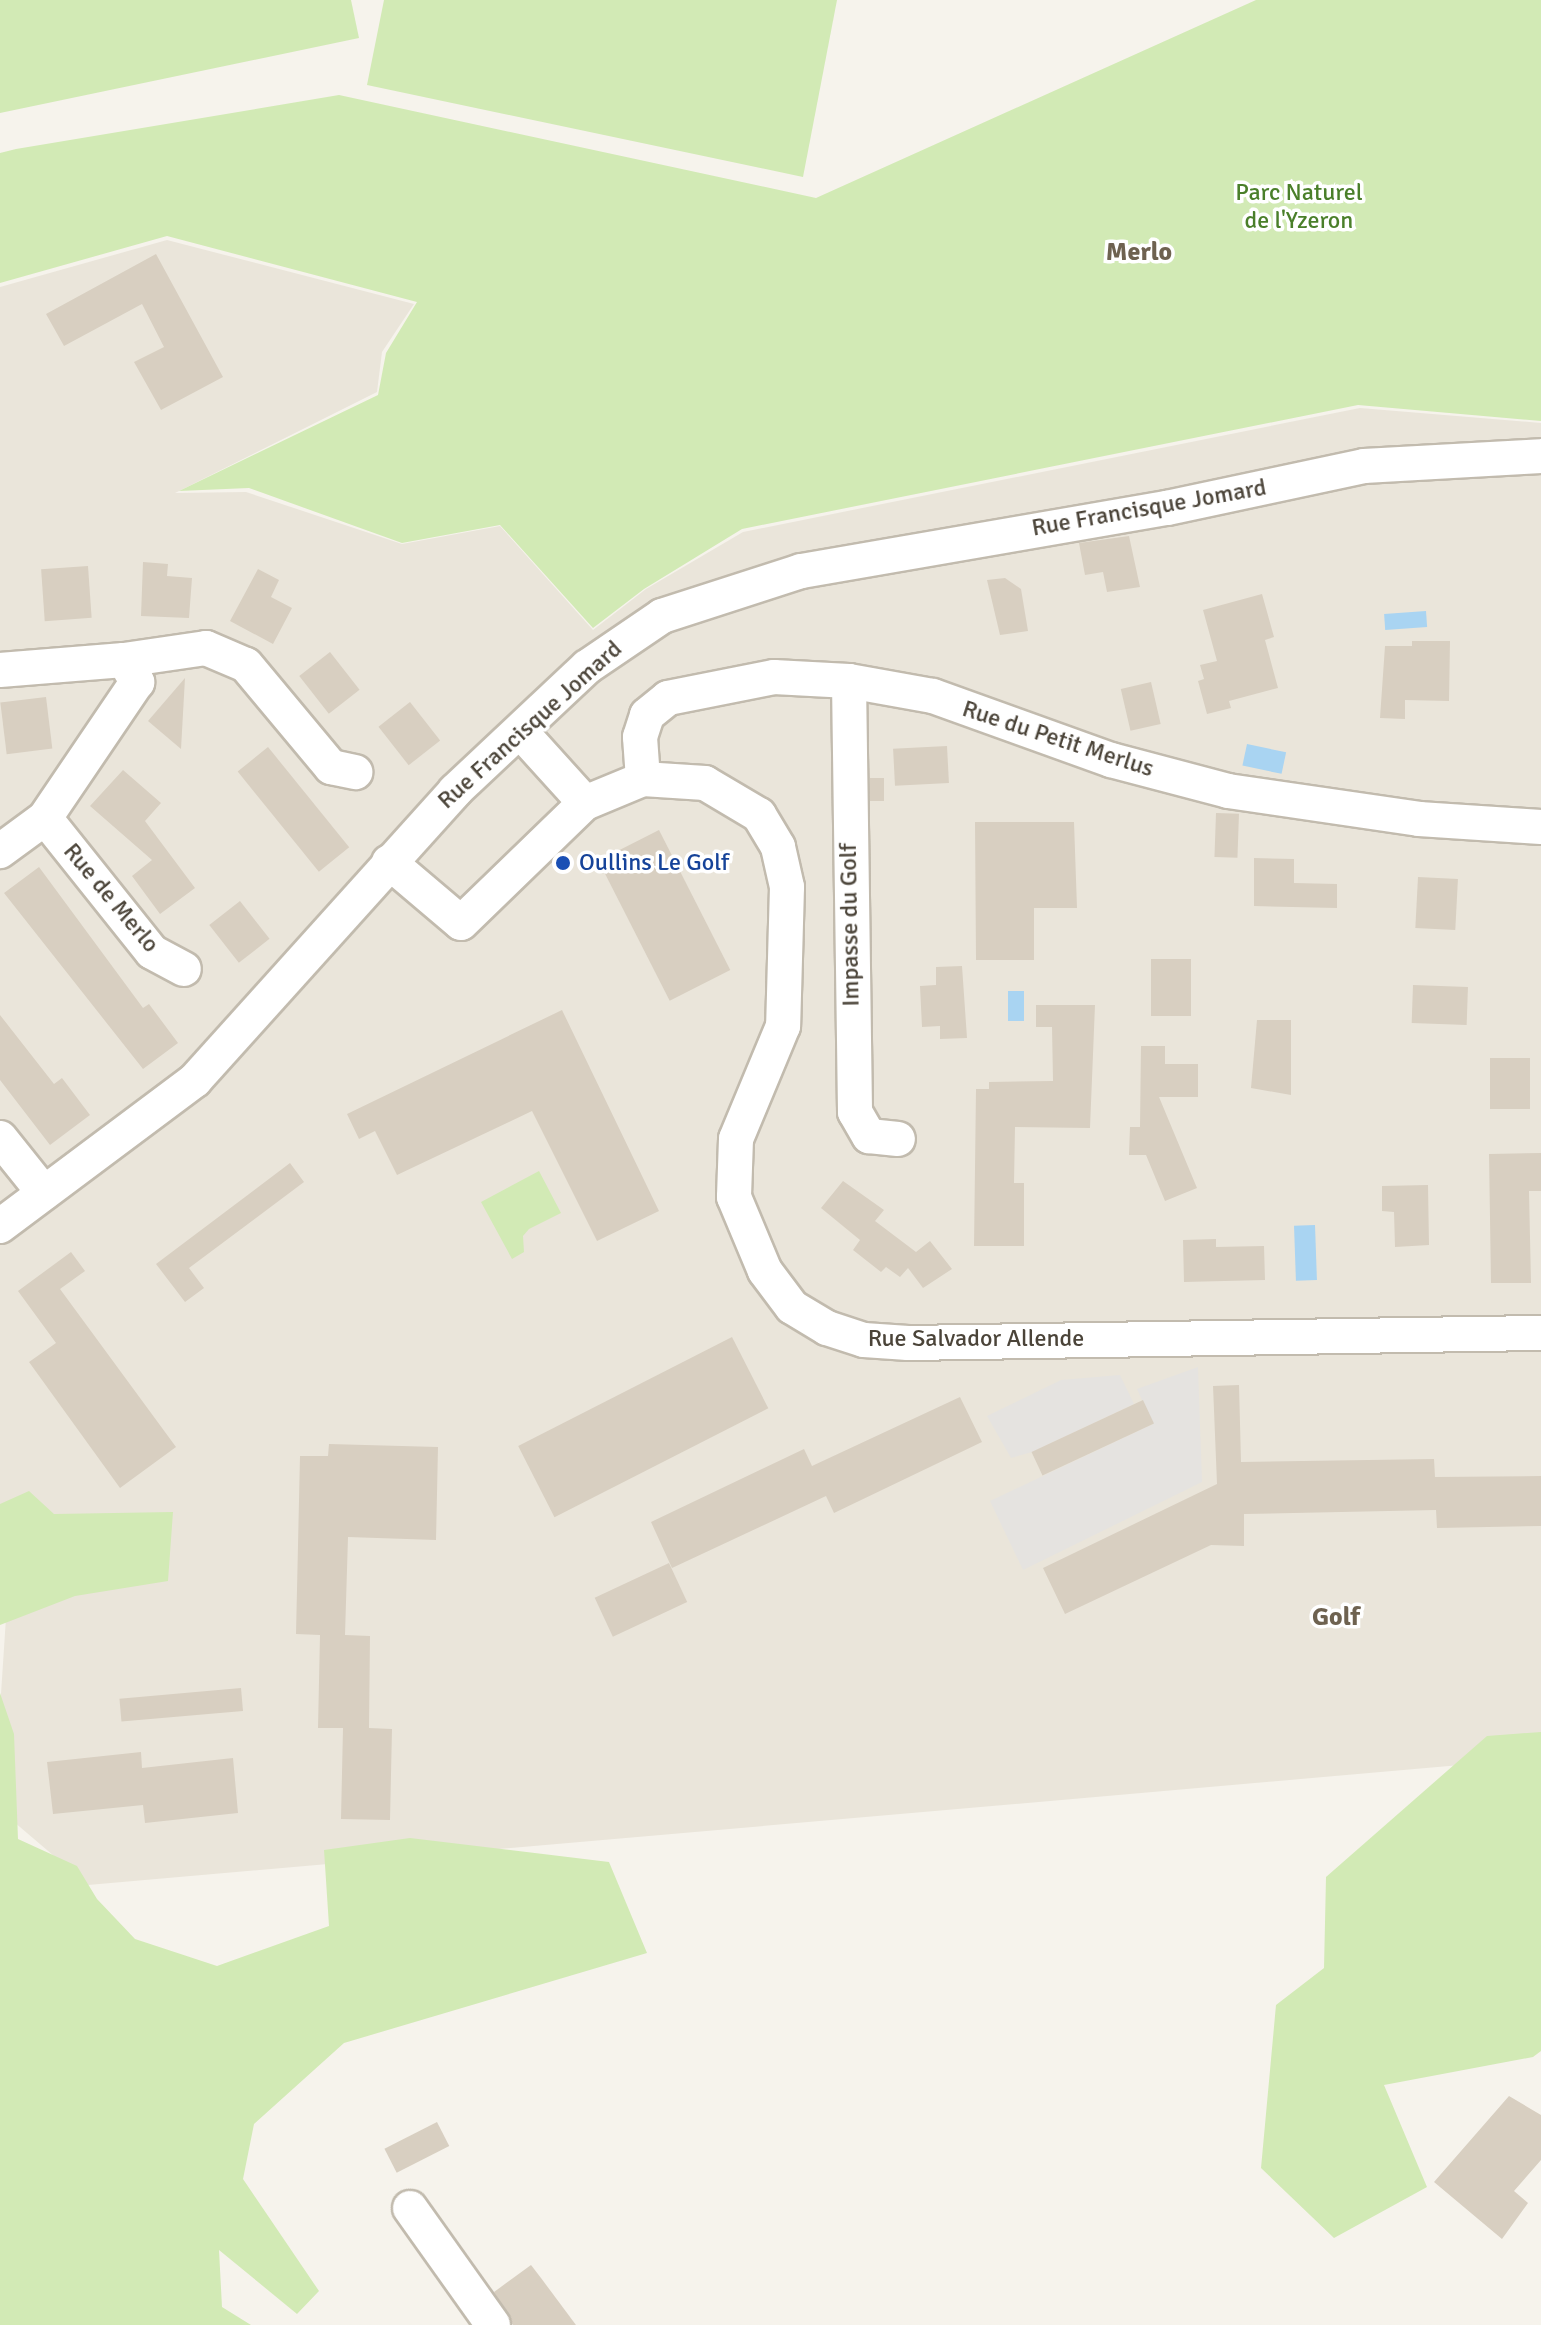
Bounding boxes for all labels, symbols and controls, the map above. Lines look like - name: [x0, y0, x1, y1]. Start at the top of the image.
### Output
- park label: Parc Naturel de l'Yzeron: [1235, 179, 1363, 235]
- district label: Merlo: [1106, 237, 1172, 269]
- street label: Rue Francisque Jomard: [1029, 473, 1269, 543]
- street label: Rue Francisque Jomard: [432, 635, 628, 815]
- street label: Rue du Petit Merlus: [959, 694, 1157, 784]
- street label: Rue de Merlo: [57, 838, 165, 958]
- street label: Impasse du Golf: [834, 843, 866, 1007]
- place label: Oullins Le Golf: [579, 849, 729, 877]
- marker: Oullins Le Golf: [554, 854, 572, 872]
- street label: Rue Salvador Allende: [868, 1325, 1084, 1353]
- district label: Golf: [1312, 1602, 1360, 1634]

